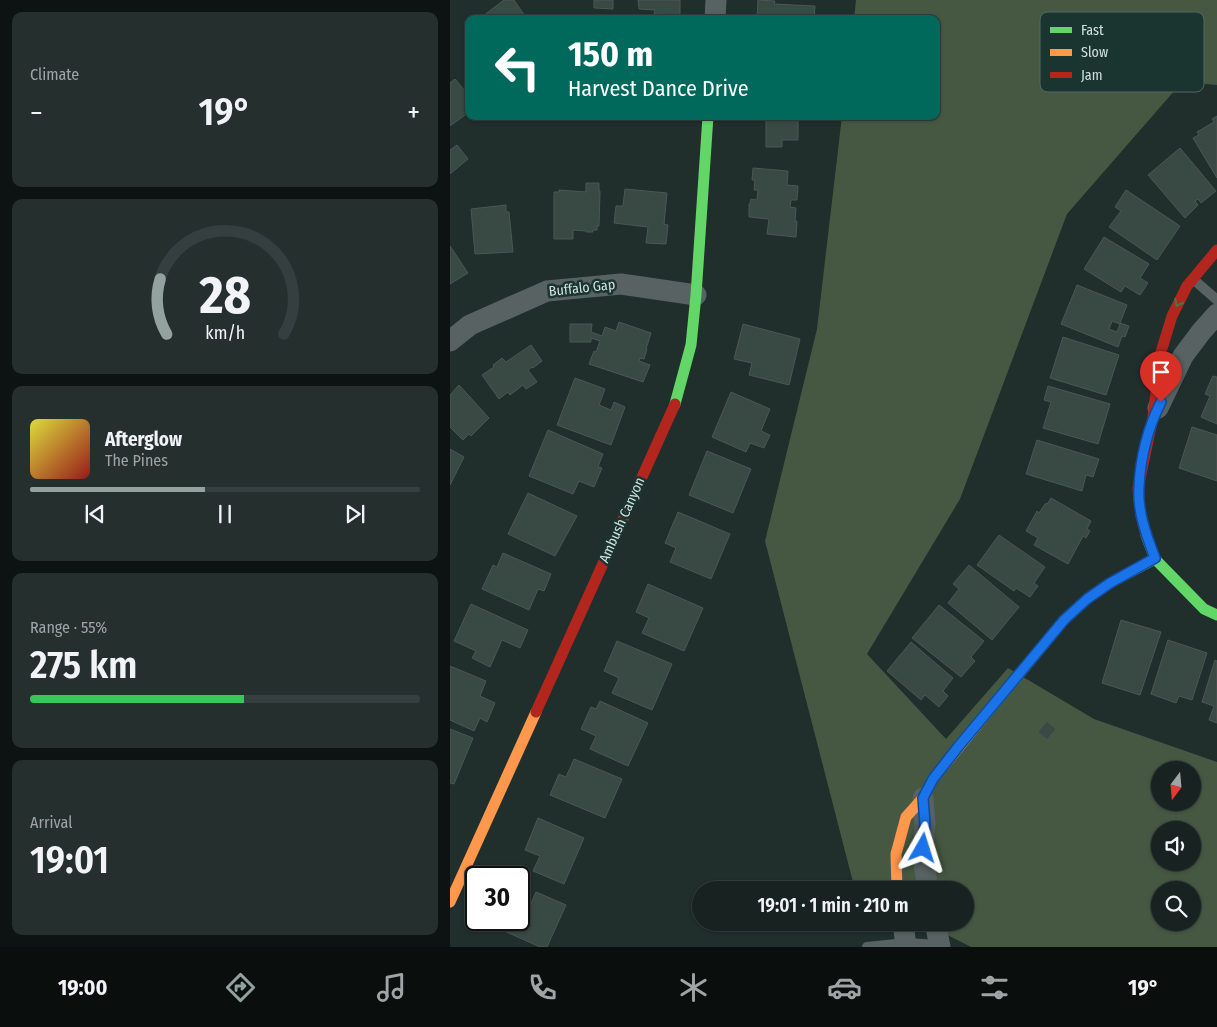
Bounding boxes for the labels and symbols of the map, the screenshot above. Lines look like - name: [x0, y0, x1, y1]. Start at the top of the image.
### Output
- legend: [1040, 12, 1204, 92]
- text: Fast: [1081, 22, 1104, 39]
- text: Slow: [1081, 44, 1108, 61]
- text: Jam: [1081, 67, 1102, 84]
- street label: Buffalo Gap: [548, 276, 616, 300]
- one-way arrow: [1174, 298, 1184, 307]
- pin: [1140, 351, 1182, 402]
- street label: Ambush Canyon: [596, 475, 648, 565]
- north arrow: [1151, 761, 1201, 811]
- position arrow: [896, 821, 948, 873]
- speed limit sign: 30: [465, 866, 530, 931]

